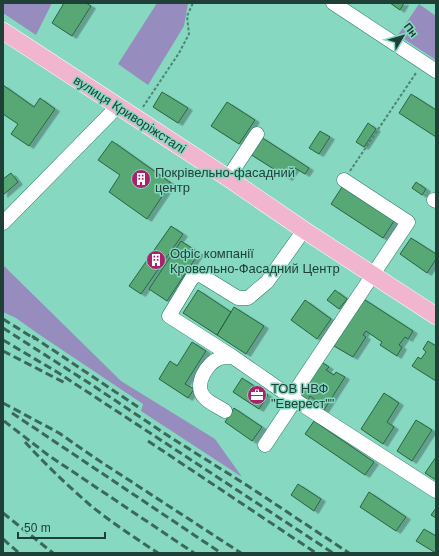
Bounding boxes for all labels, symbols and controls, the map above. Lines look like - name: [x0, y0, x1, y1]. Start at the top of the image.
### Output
- north arrow: [383, 16, 423, 56]
- text: Пн: [402, 20, 420, 39]
- street label: вулиця Криворіжсталі: [71, 73, 189, 156]
- place label: Покрівельно-фасадний центр: [155, 165, 295, 195]
- building icon: Покрівельно-фасадний центр: [130, 168, 152, 190]
- place label: Офіс компанії Кровельно-Фасадний Центр: [170, 246, 340, 276]
- building icon: Офіс компанії Кровельно-Фасадний Центр: [145, 249, 167, 271]
- place label: ТОВ НВФ "Еверест"": [271, 381, 335, 411]
- office icon: ТОВ НВФ "Еверест"": [246, 384, 268, 406]
- scale bar: [18, 514, 105, 540]
- text: 50 m: [24, 521, 51, 535]

